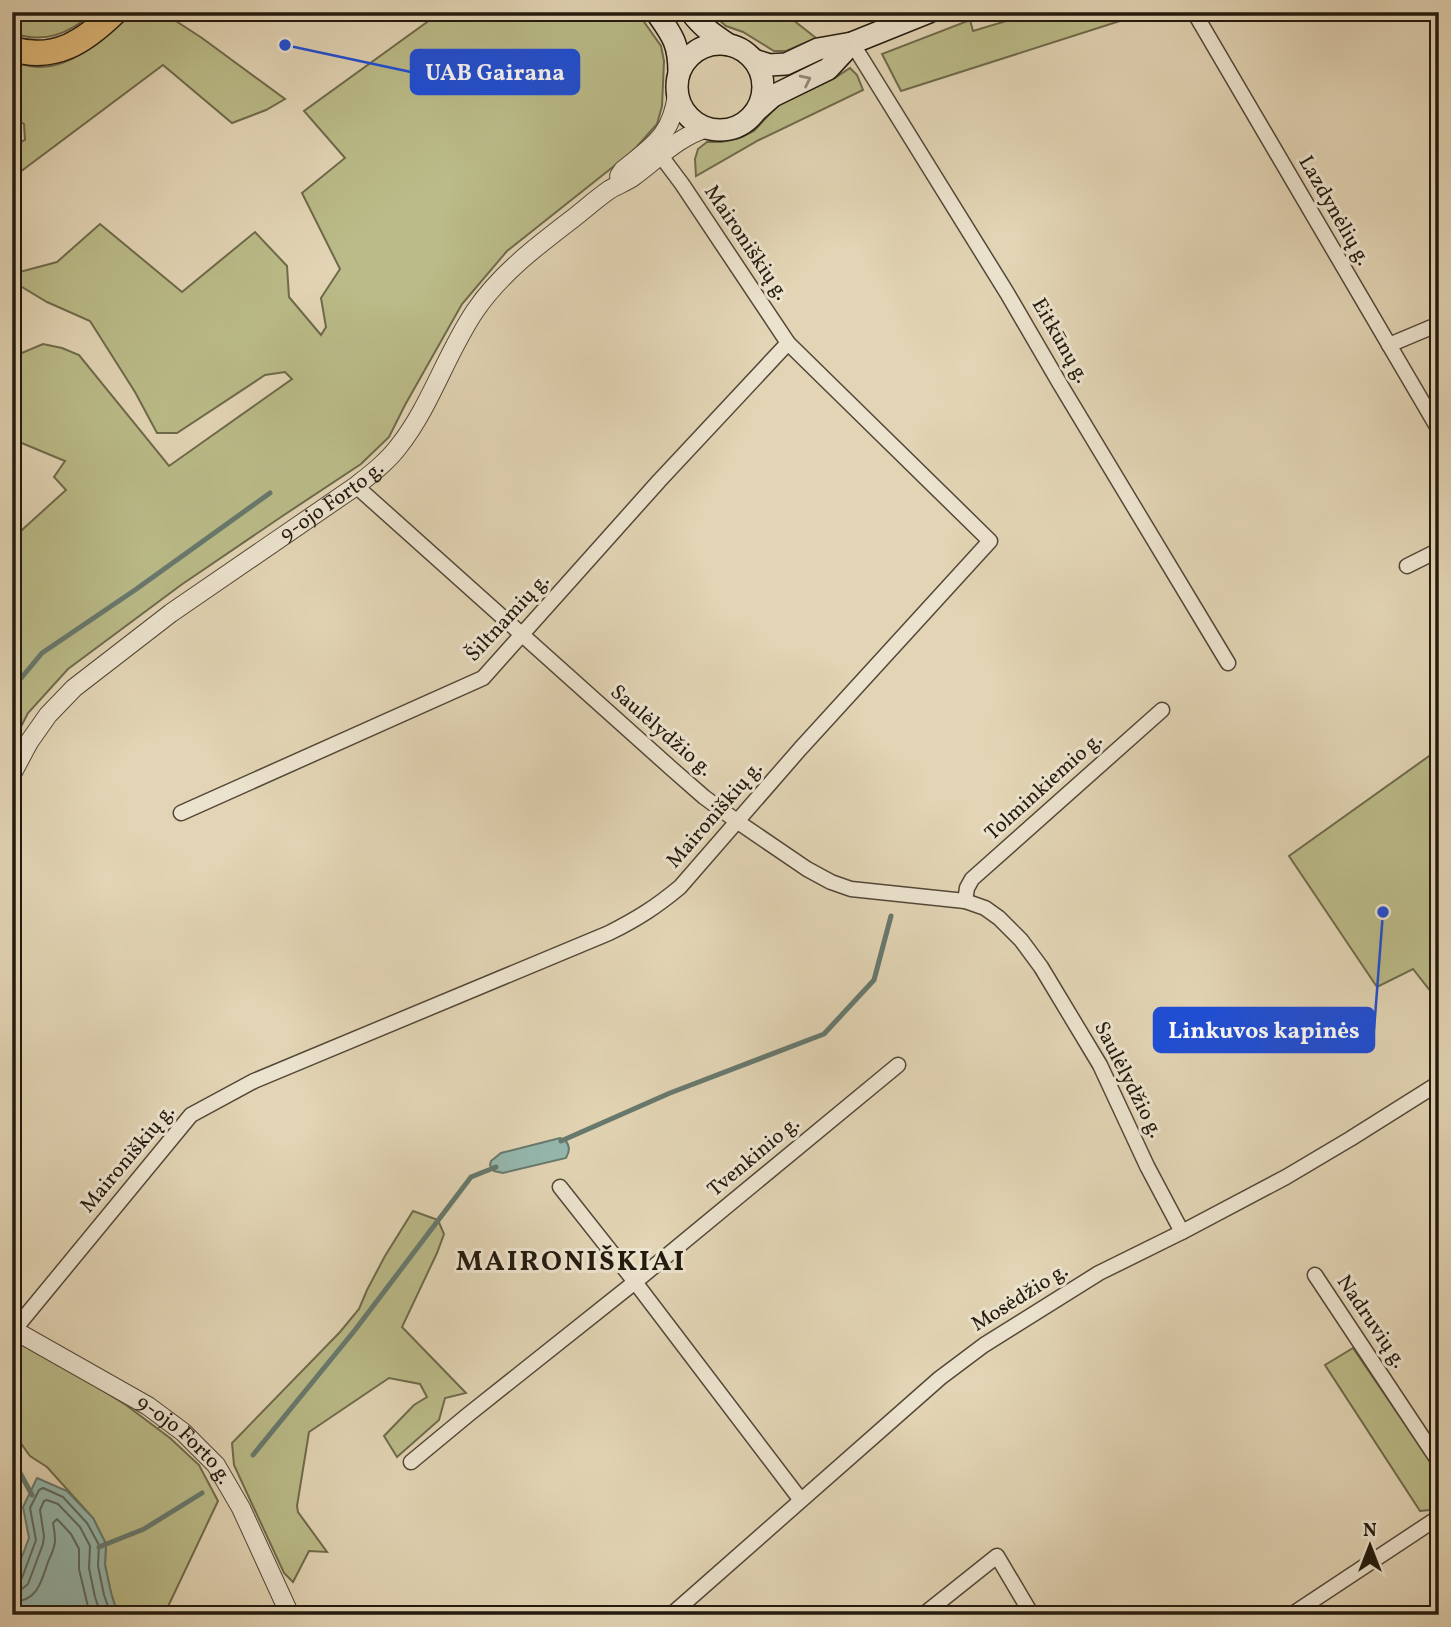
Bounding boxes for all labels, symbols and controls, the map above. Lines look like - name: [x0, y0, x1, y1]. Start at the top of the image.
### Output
- callout: UAB Gairana: [411, 50, 579, 94]
- text: UAB Gairana: [425, 58, 565, 90]
- one-way arrow: [799, 74, 811, 88]
- street label: Lazdynėlių g.: [1291, 151, 1377, 271]
- street label: Maironiškių g.: [697, 179, 795, 307]
- street label: Eitkūnų g.: [1024, 293, 1096, 389]
- street label: 9-ojo Forto g.: [274, 455, 390, 549]
- street label: Šiltnamių g.: [459, 567, 557, 669]
- street label: Saulėlydžio g.: [603, 678, 719, 784]
- street label: Tolminkiemio g.: [979, 726, 1109, 848]
- street label: Maironiškių g.: [660, 755, 770, 875]
- callout: Linkuvos kapinės: [1154, 1008, 1374, 1052]
- text: Linkuvos kapinės: [1168, 1016, 1360, 1048]
- street label: Saulėlydžio g.: [1086, 1017, 1170, 1143]
- street label: Maironiškių g.: [74, 1098, 182, 1220]
- street label: Tvenkinio g.: [702, 1110, 806, 1204]
- district label: MAIRONIŠKIAI: [456, 1243, 686, 1282]
- street label: Mosėdžio g.: [966, 1257, 1074, 1339]
- street label: Nadruvių g.: [1329, 1270, 1413, 1374]
- street label: 9-ojo Forto g.: [131, 1388, 239, 1490]
- north arrow: [1336, 1512, 1406, 1582]
- text: N: [1363, 1518, 1377, 1544]

